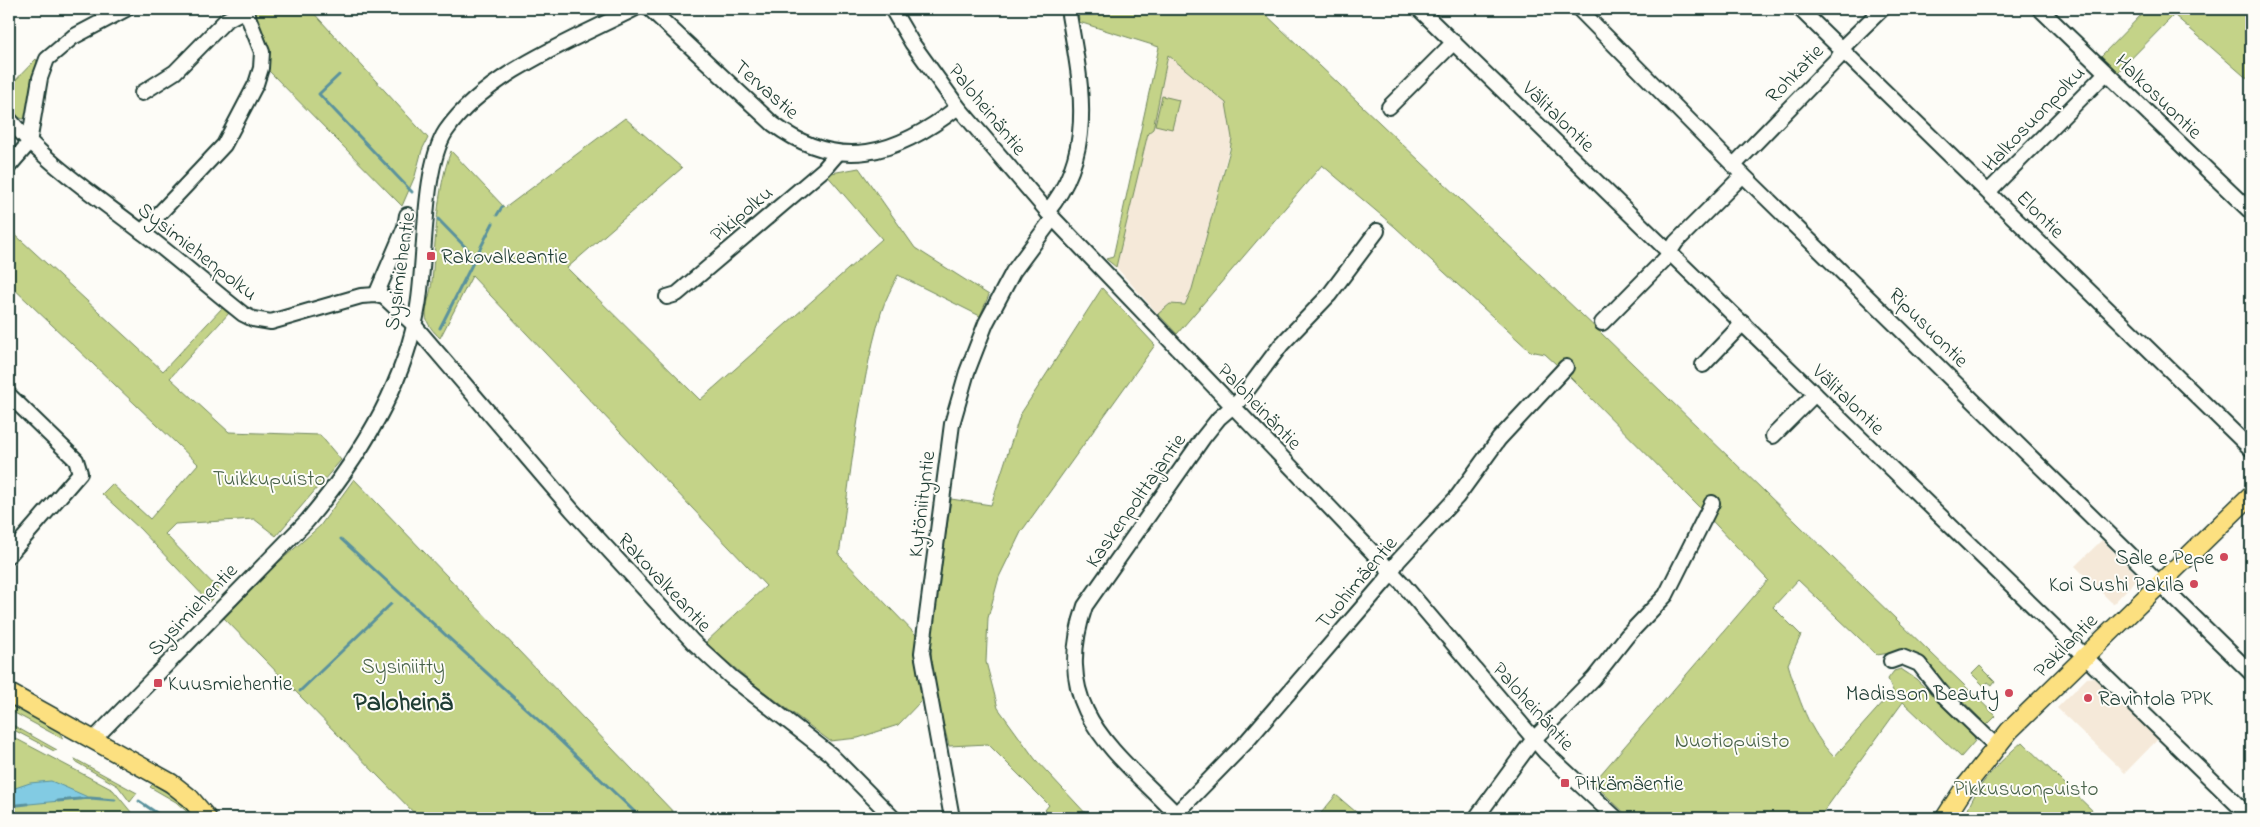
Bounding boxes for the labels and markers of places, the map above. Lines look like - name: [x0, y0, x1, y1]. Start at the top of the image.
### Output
- place label: Rakovalkeantie: [441, 243, 568, 273]
- marker: Rakovalkeantie: [425, 250, 437, 262]
- place label: Sale e Pepe: [2115, 544, 2215, 574]
- marker: Sale e Pepe: [2218, 551, 2230, 563]
- place label: Koi Sushi Pakila: [2049, 571, 2184, 601]
- marker: Koi Sushi Pakila: [2188, 578, 2200, 590]
- place label: Kuusmiehentie: [168, 670, 293, 700]
- marker: Kuusmiehentie: [152, 677, 164, 689]
- place label: Madisson Beauty: [1846, 680, 1999, 712]
- place label: Ravintola PPK: [2098, 685, 2213, 715]
- marker: Madisson Beauty: [2003, 687, 2015, 699]
- marker: Ravintola PPK: [2082, 692, 2094, 704]
- place label: Pitkämäentie: [1575, 770, 1684, 800]
- marker: Pitkämäentie: [1559, 777, 1571, 789]

